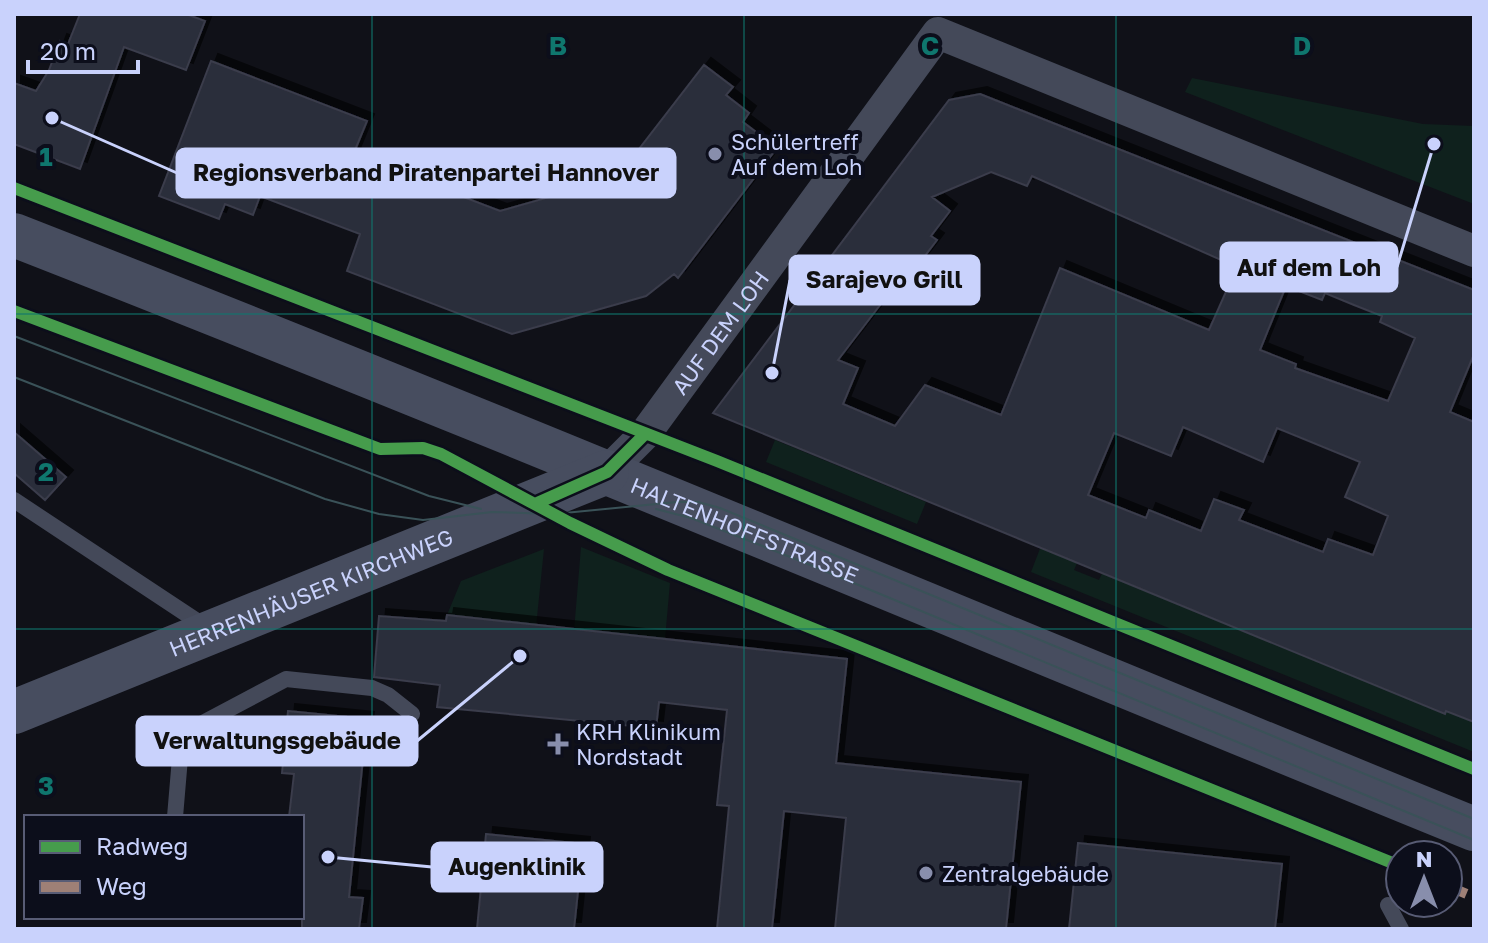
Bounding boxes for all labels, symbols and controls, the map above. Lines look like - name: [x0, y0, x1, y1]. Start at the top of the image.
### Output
- scale bar: [28, 24, 138, 74]
- text: B: [549, 30, 567, 61]
- text: C: [921, 30, 939, 61]
- text: D: [1293, 30, 1311, 61]
- text: 20 m: [40, 36, 96, 65]
- place label: Schülertreff Auf dem Loh: [731, 128, 862, 180]
- text: 1: [39, 141, 53, 172]
- marker: Schülertreff Auf dem Loh: [706, 145, 724, 163]
- callout: Regionsverband Piratenpartei Hannover: [177, 149, 675, 197]
- text: Regionsverband Piratenpartei Hannover: [193, 157, 659, 186]
- callout: Auf dem Loh: [1221, 243, 1397, 291]
- text: Auf dem Loh: [1237, 252, 1381, 281]
- callout: Sarajevo Grill: [790, 256, 979, 304]
- text: Sarajevo Grill: [805, 264, 963, 293]
- street label: AUF DEM LOH: [665, 265, 774, 399]
- text: 2: [38, 456, 54, 487]
- street label: HALTENHOFFSTRASSE: [627, 471, 863, 588]
- street label: HERRENHÄUSER KIRCHWEG: [165, 522, 457, 661]
- callout: Verwaltungsgebäude: [137, 717, 417, 765]
- place label: KRH Klinikum Nordstadt: [576, 718, 721, 770]
- text: Verwaltungsgebäude: [153, 725, 401, 754]
- marker: KRH Klinikum Nordstadt: [547, 733, 569, 755]
- text: 3: [38, 770, 54, 801]
- legend: [24, 815, 304, 919]
- text: Radweg: [96, 831, 188, 860]
- north arrow: [1384, 839, 1464, 919]
- callout: Augenklinik: [432, 843, 602, 891]
- text: N: [1416, 845, 1432, 872]
- text: Augenklinik: [448, 851, 586, 880]
- place label: Zentralgebäude: [942, 860, 1109, 887]
- marker: Zentralgebäude: [917, 864, 935, 882]
- text: Weg: [96, 871, 147, 900]

